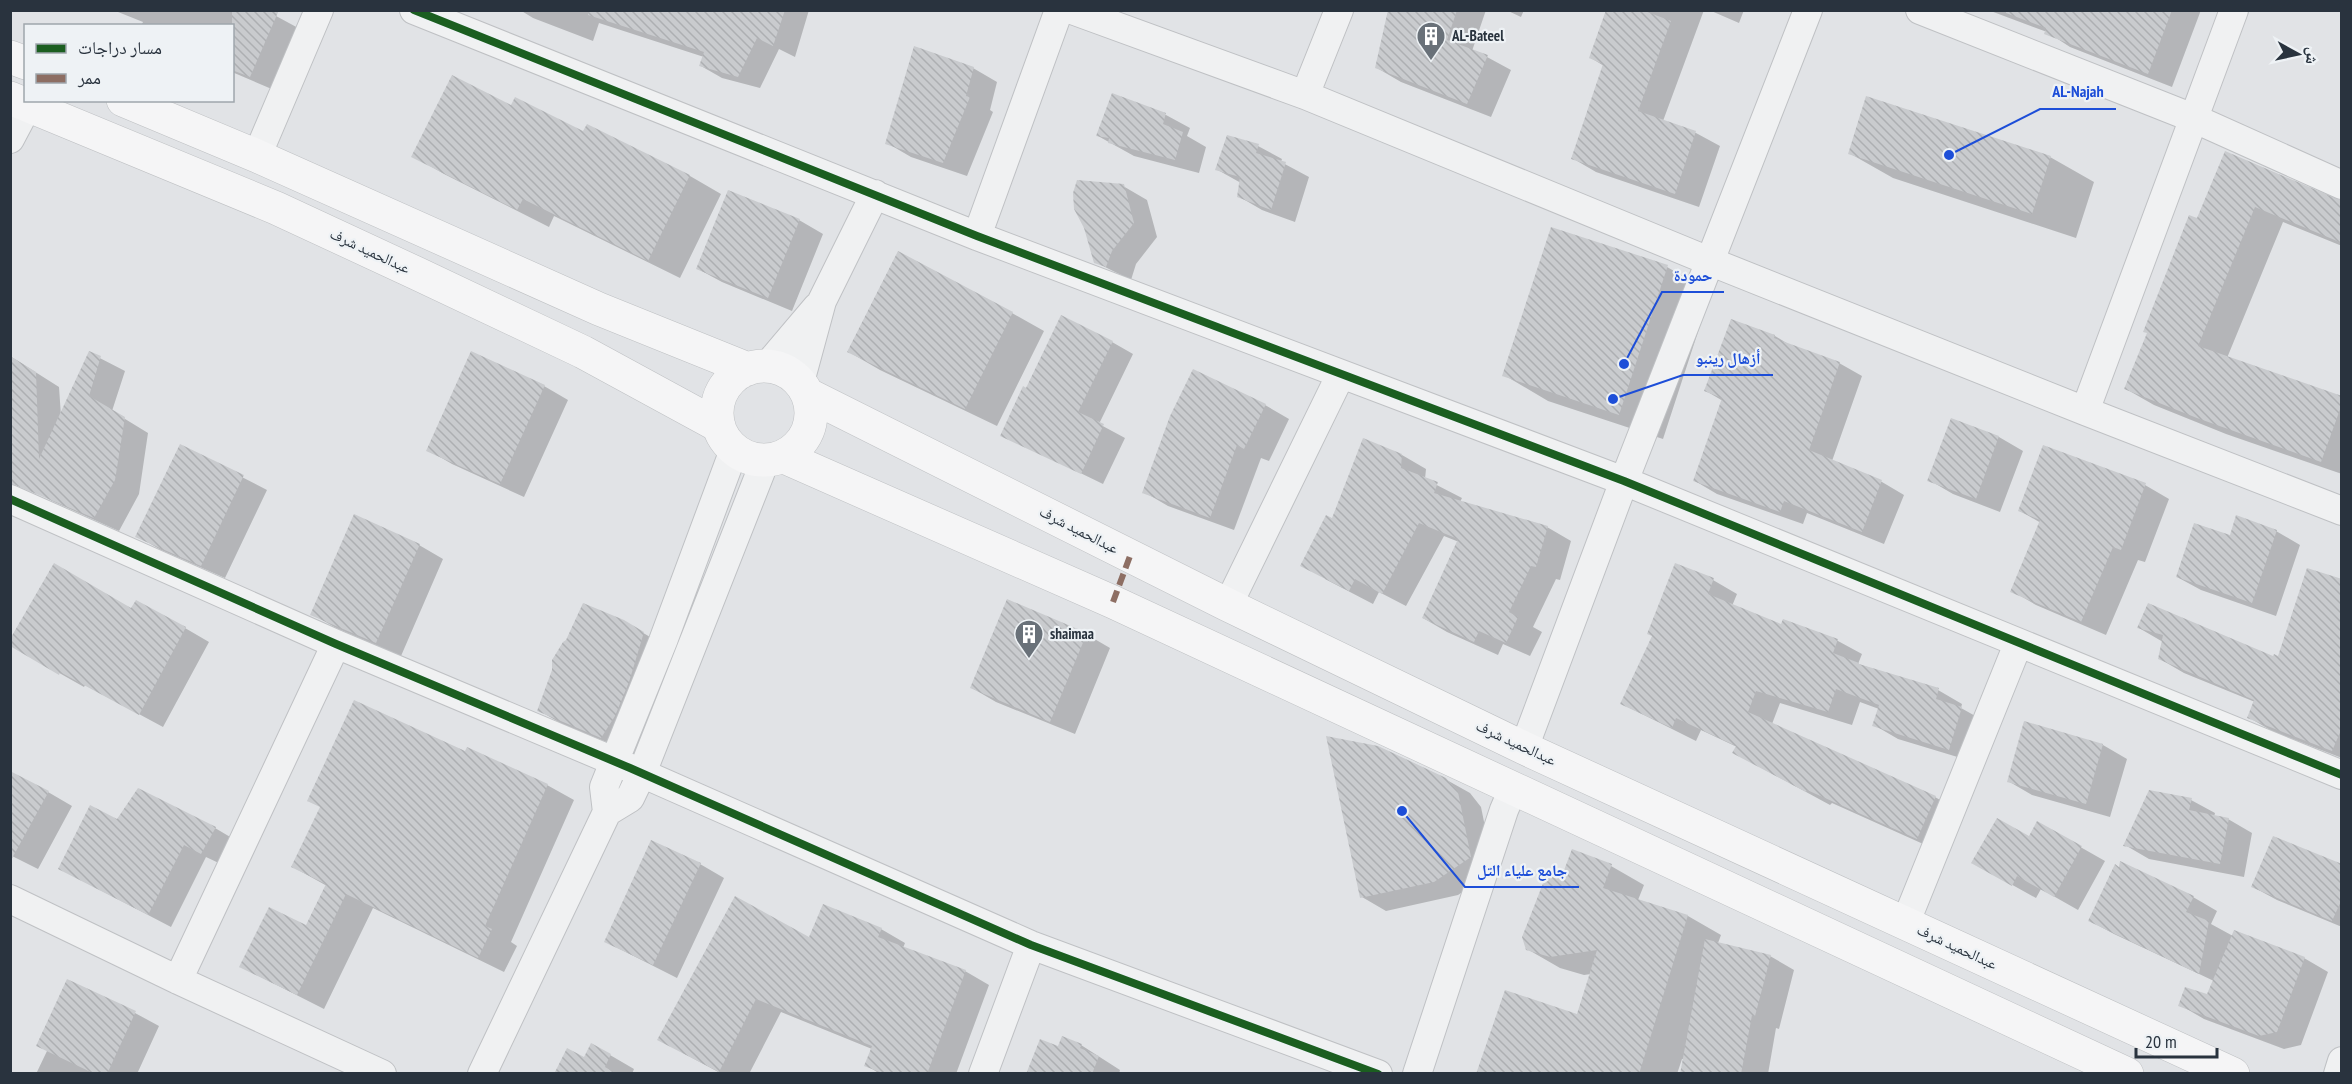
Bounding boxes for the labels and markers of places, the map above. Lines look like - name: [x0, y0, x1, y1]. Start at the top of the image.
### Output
- building icon: AL-Bateel: [1415, 20, 1447, 62]
- place label: AL-Bateel: [1451, 26, 1504, 45]
- callout: AL-Najah: [2040, 75, 2116, 109]
- callout: حمودة: [1662, 258, 1724, 292]
- callout: أزهال رينبو: [1683, 341, 1773, 375]
- building icon: shaimaa: [1013, 618, 1045, 660]
- place label: shaimaa: [1050, 624, 1094, 643]
- callout: جامع علياء التل: [1465, 853, 1579, 887]

